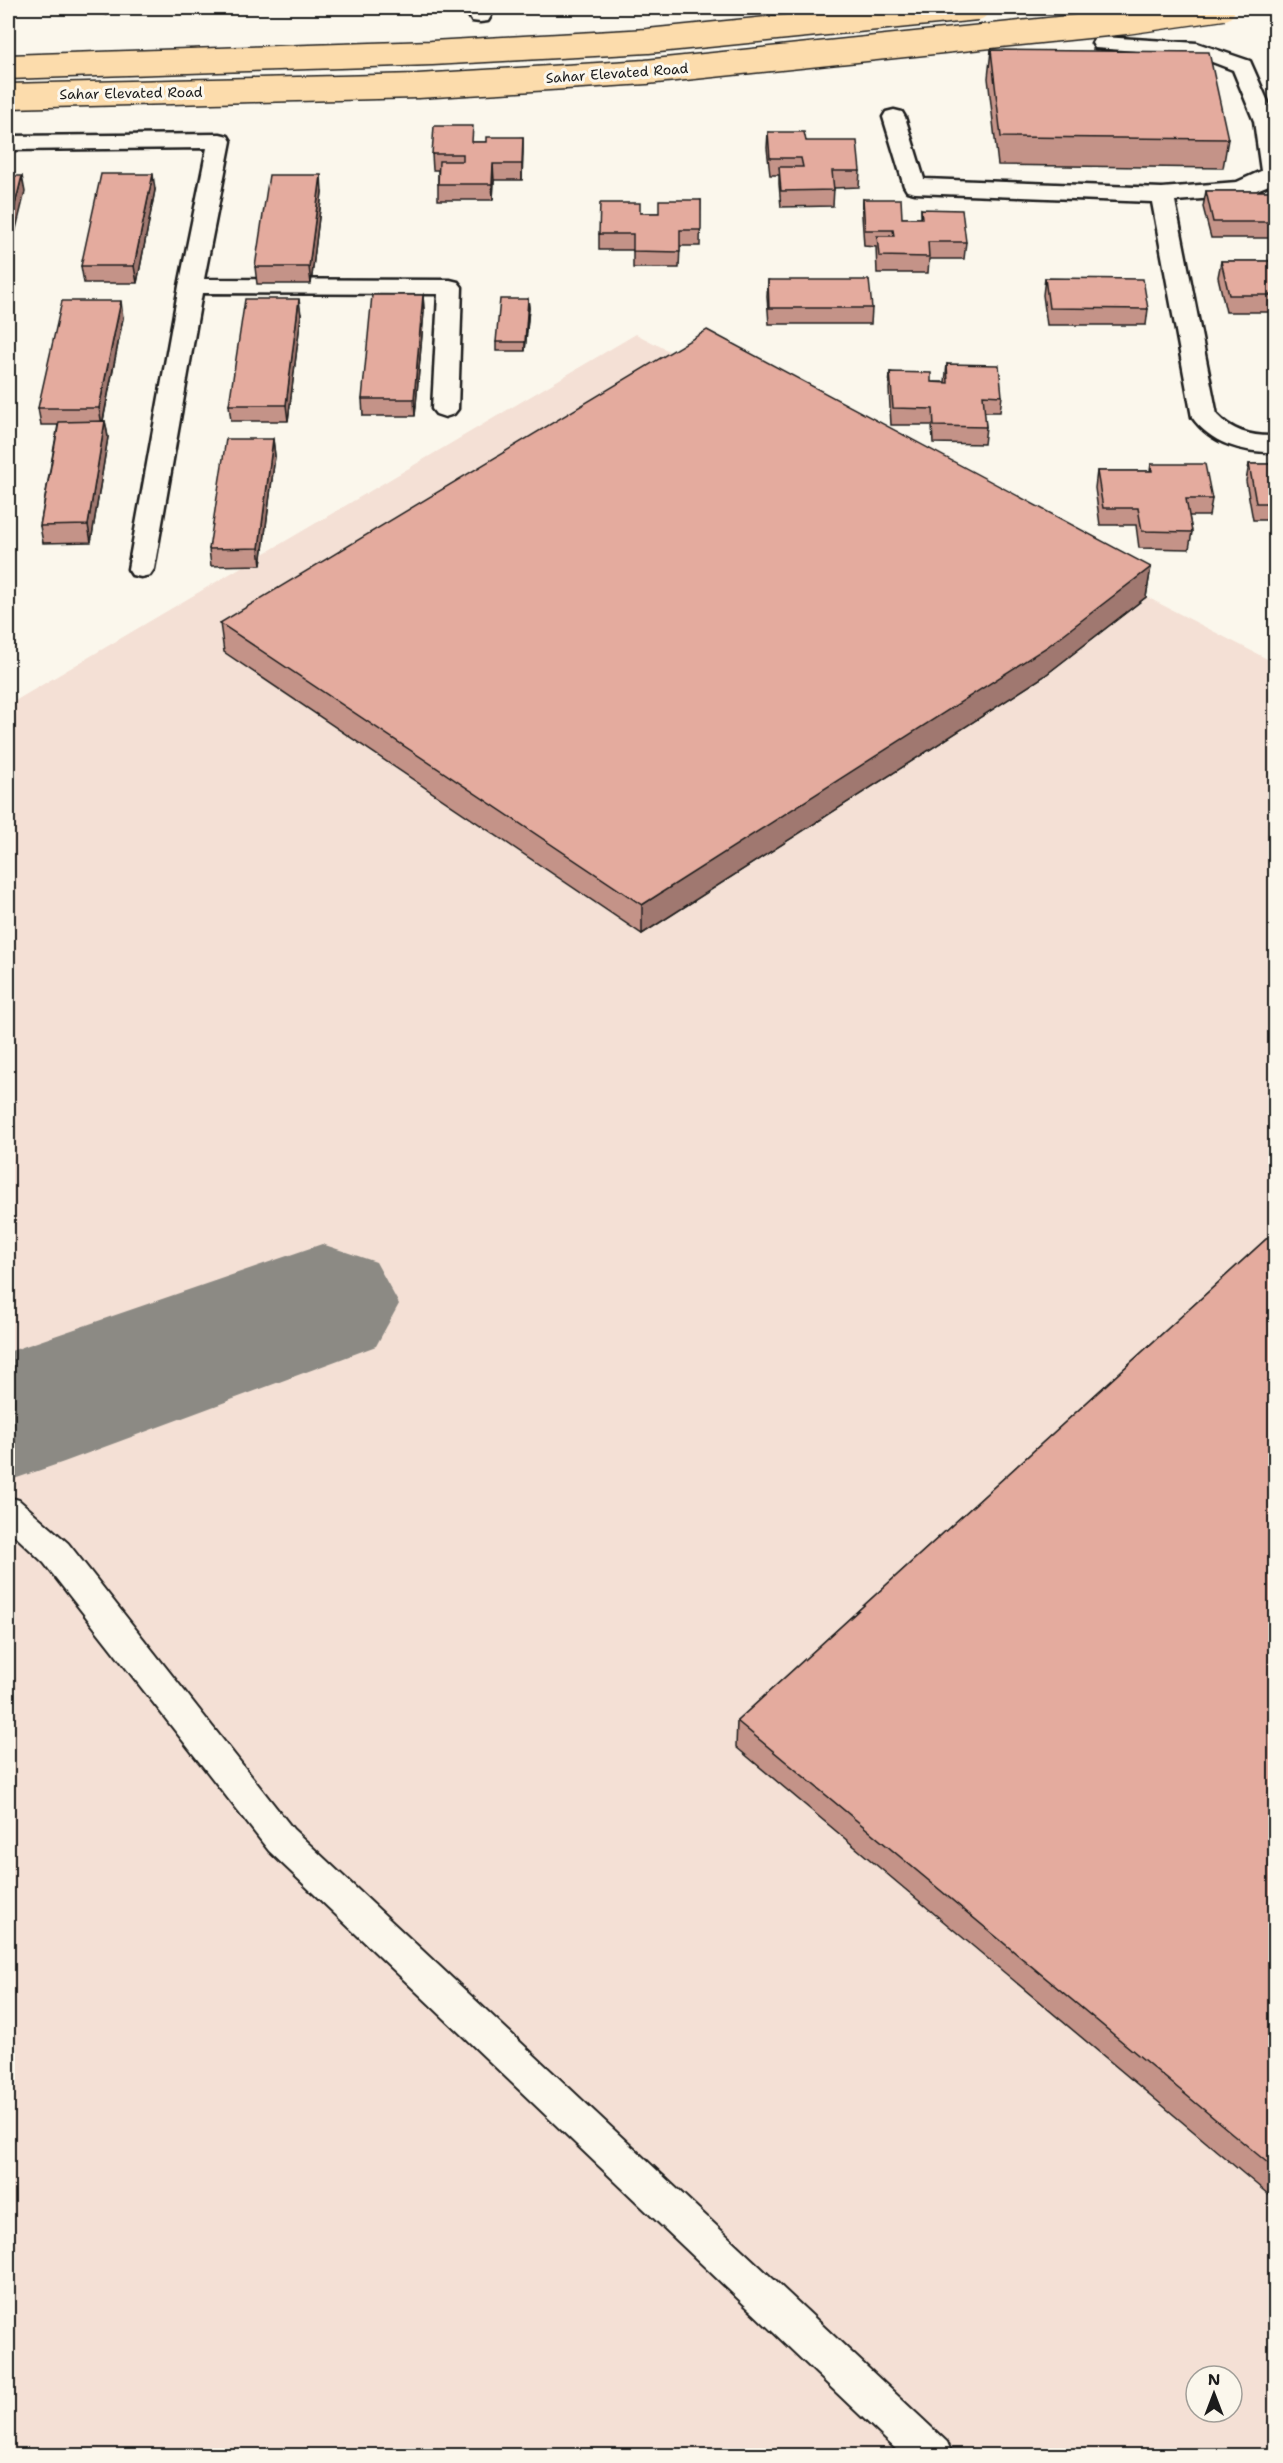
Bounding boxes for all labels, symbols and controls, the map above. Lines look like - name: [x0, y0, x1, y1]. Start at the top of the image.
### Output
- street label: Sahar Elevated Road: [545, 59, 689, 87]
- street label: Sahar Elevated Road: [59, 83, 203, 103]
- north arrow: [1184, 2364, 1244, 2424]
- text: N: [1208, 2369, 1220, 2390]

